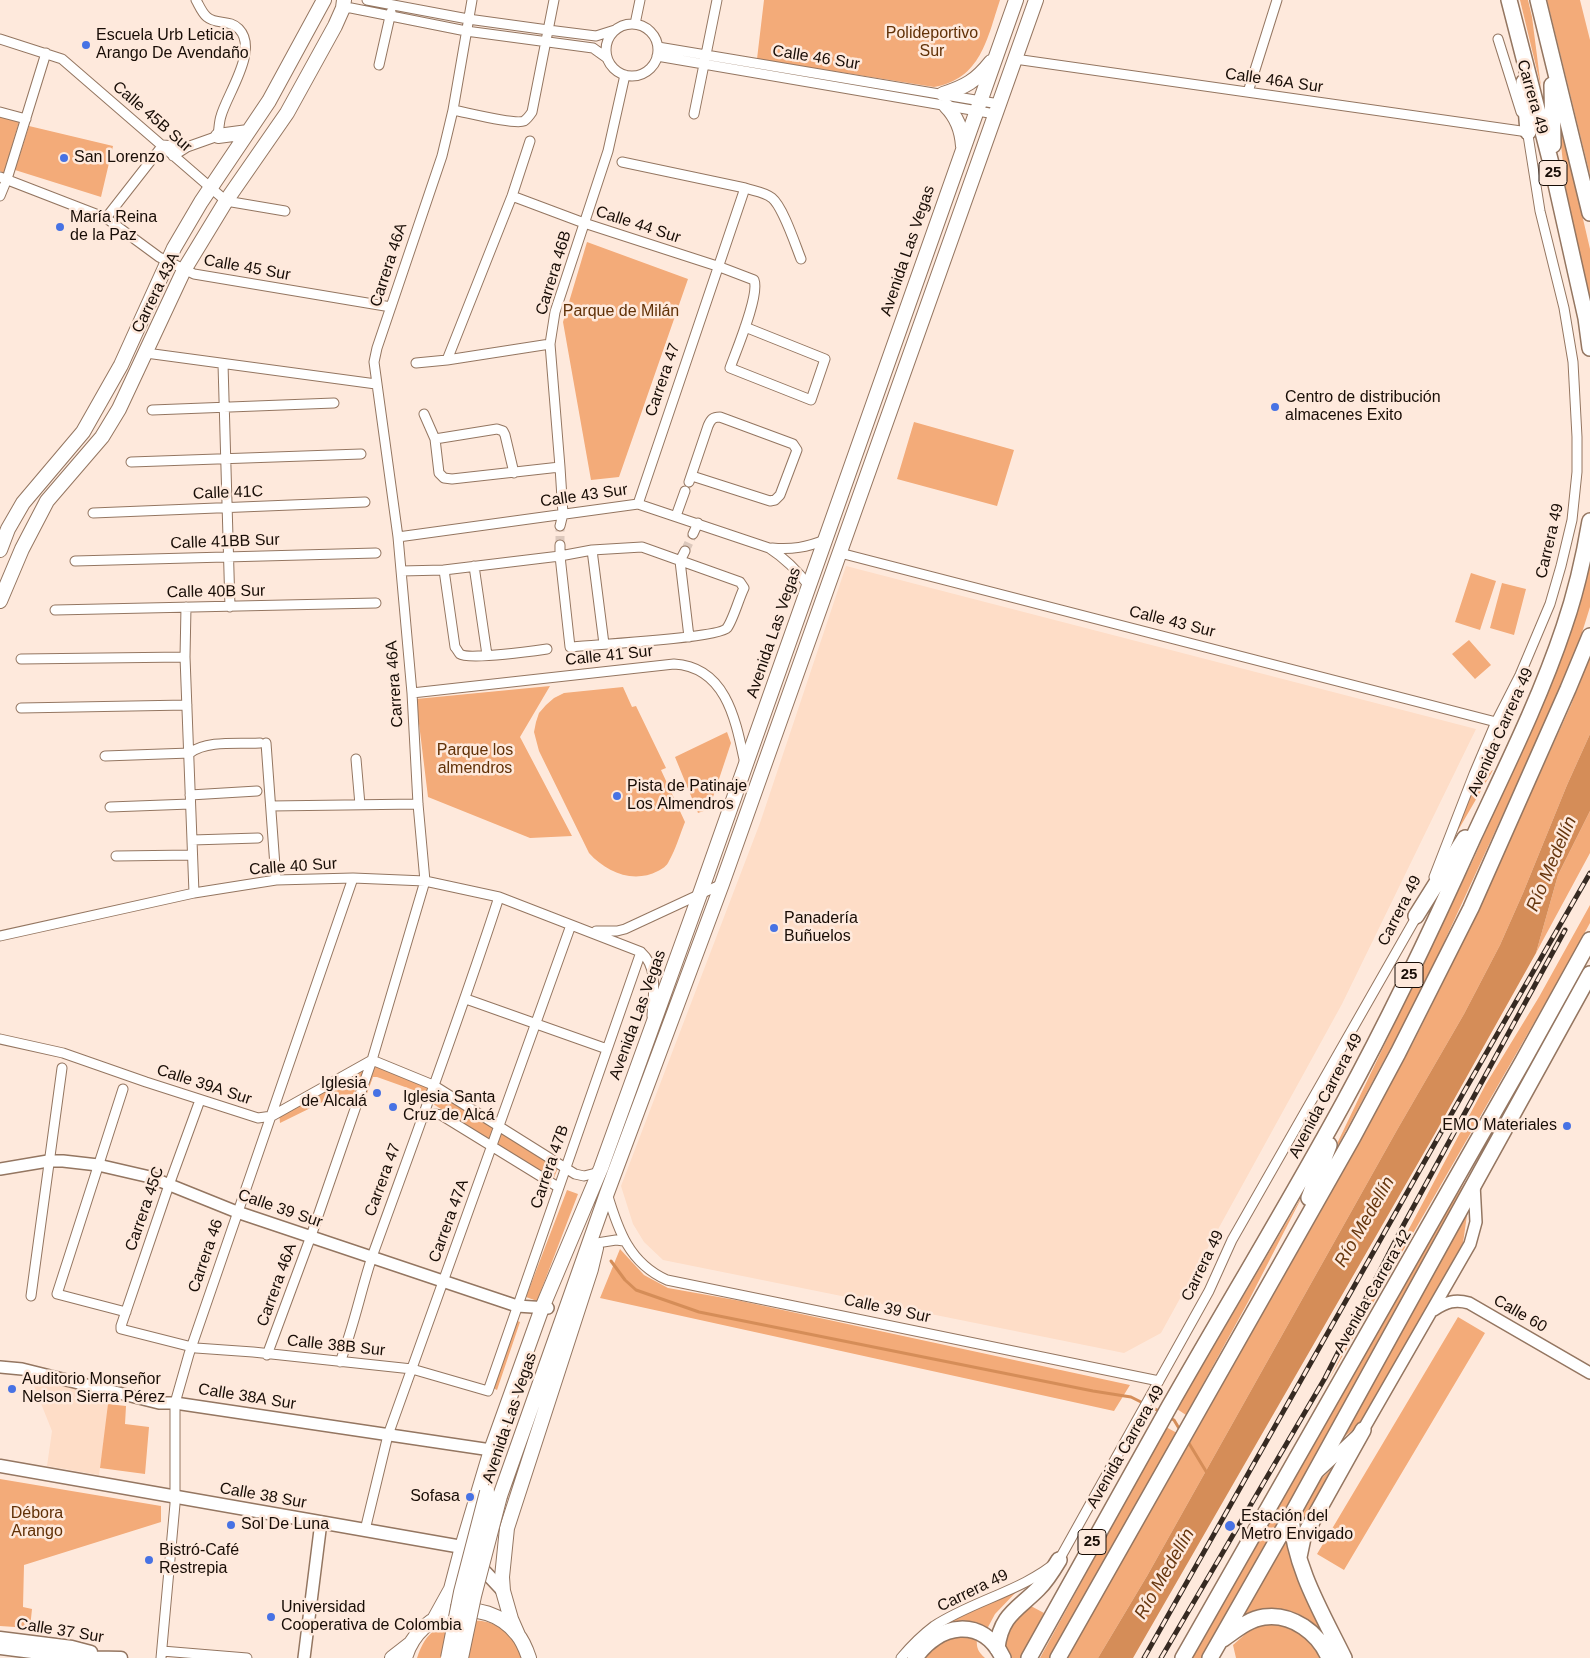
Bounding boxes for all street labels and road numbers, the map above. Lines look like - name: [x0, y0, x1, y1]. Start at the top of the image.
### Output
- street label: Calle 46 Sur: [771, 42, 861, 74]
- street label: Carrera 49: [1512, 58, 1552, 136]
- street label: Calle 46A Sur: [1224, 65, 1324, 97]
- street label: Calle 45B Sur: [108, 77, 196, 157]
- road number: 25: [1539, 160, 1567, 186]
- street label: Avenida Las Vegas: [877, 183, 939, 319]
- street label: Calle 44 Sur: [593, 202, 683, 248]
- street label: Carrera 46A: [366, 221, 412, 309]
- street label: Carrera 46B: [532, 229, 576, 317]
- street label: Carrera 43A: [128, 250, 184, 336]
- street label: Calle 45 Sur: [202, 251, 292, 285]
- street label: Carrera 47: [641, 341, 685, 419]
- street label: Calle 43 Sur: [539, 480, 629, 512]
- street label: Calle 41C: [193, 482, 263, 504]
- street label: Carrera 49: [1532, 502, 1568, 580]
- street label: Calle 41BB Sur: [170, 530, 280, 554]
- street label: Avenida Las Vegas: [743, 565, 805, 701]
- street label: Calle 40B Sur: [166, 582, 266, 602]
- street label: Calle 43 Sur: [1127, 602, 1217, 642]
- street label: Carrera 46A: [382, 640, 408, 728]
- street label: Calle 41 Sur: [564, 642, 654, 670]
- street label: Avenida Carrera 49: [1464, 665, 1538, 799]
- street label: Calle 40 Sur: [248, 854, 338, 880]
- street label: Carrera 49: [1374, 873, 1426, 949]
- street label: Avenida Las Vegas: [606, 947, 670, 1083]
- road number: 25: [1395, 962, 1423, 988]
- street label: Avenida Carrera 49: [1285, 1030, 1367, 1162]
- street label: Calle 39A Sur: [154, 1061, 254, 1109]
- street label: Carrera 47B: [527, 1123, 573, 1211]
- street label: Carrera 47: [361, 1141, 405, 1219]
- street label: Carrera 45C: [122, 1164, 168, 1254]
- street label: Carrera 47A: [425, 1177, 473, 1265]
- street label: Calle 39 Sur: [235, 1186, 325, 1232]
- street label: Carrera 46: [184, 1217, 228, 1295]
- street label: Avenida Carrera 42: [1330, 1226, 1416, 1356]
- street label: Carrera 49: [1178, 1227, 1228, 1305]
- street label: Carrera 46A: [253, 1241, 301, 1329]
- street label: Calle 39 Sur: [842, 1290, 932, 1328]
- street label: Calle 60: [1490, 1291, 1550, 1337]
- street label: Calle 38B Sur: [286, 1331, 386, 1361]
- street label: Avenida Las Vegas: [479, 1350, 541, 1486]
- street label: Calle 38A Sur: [197, 1380, 297, 1414]
- street label: Avenida Carrera 49: [1083, 1382, 1169, 1512]
- street label: Calle 38 Sur: [218, 1479, 308, 1513]
- road number: 25: [1078, 1530, 1106, 1554]
- street label: Carrera 49: [934, 1566, 1012, 1616]
- street label: Calle 37 Sur: [15, 1615, 105, 1647]

